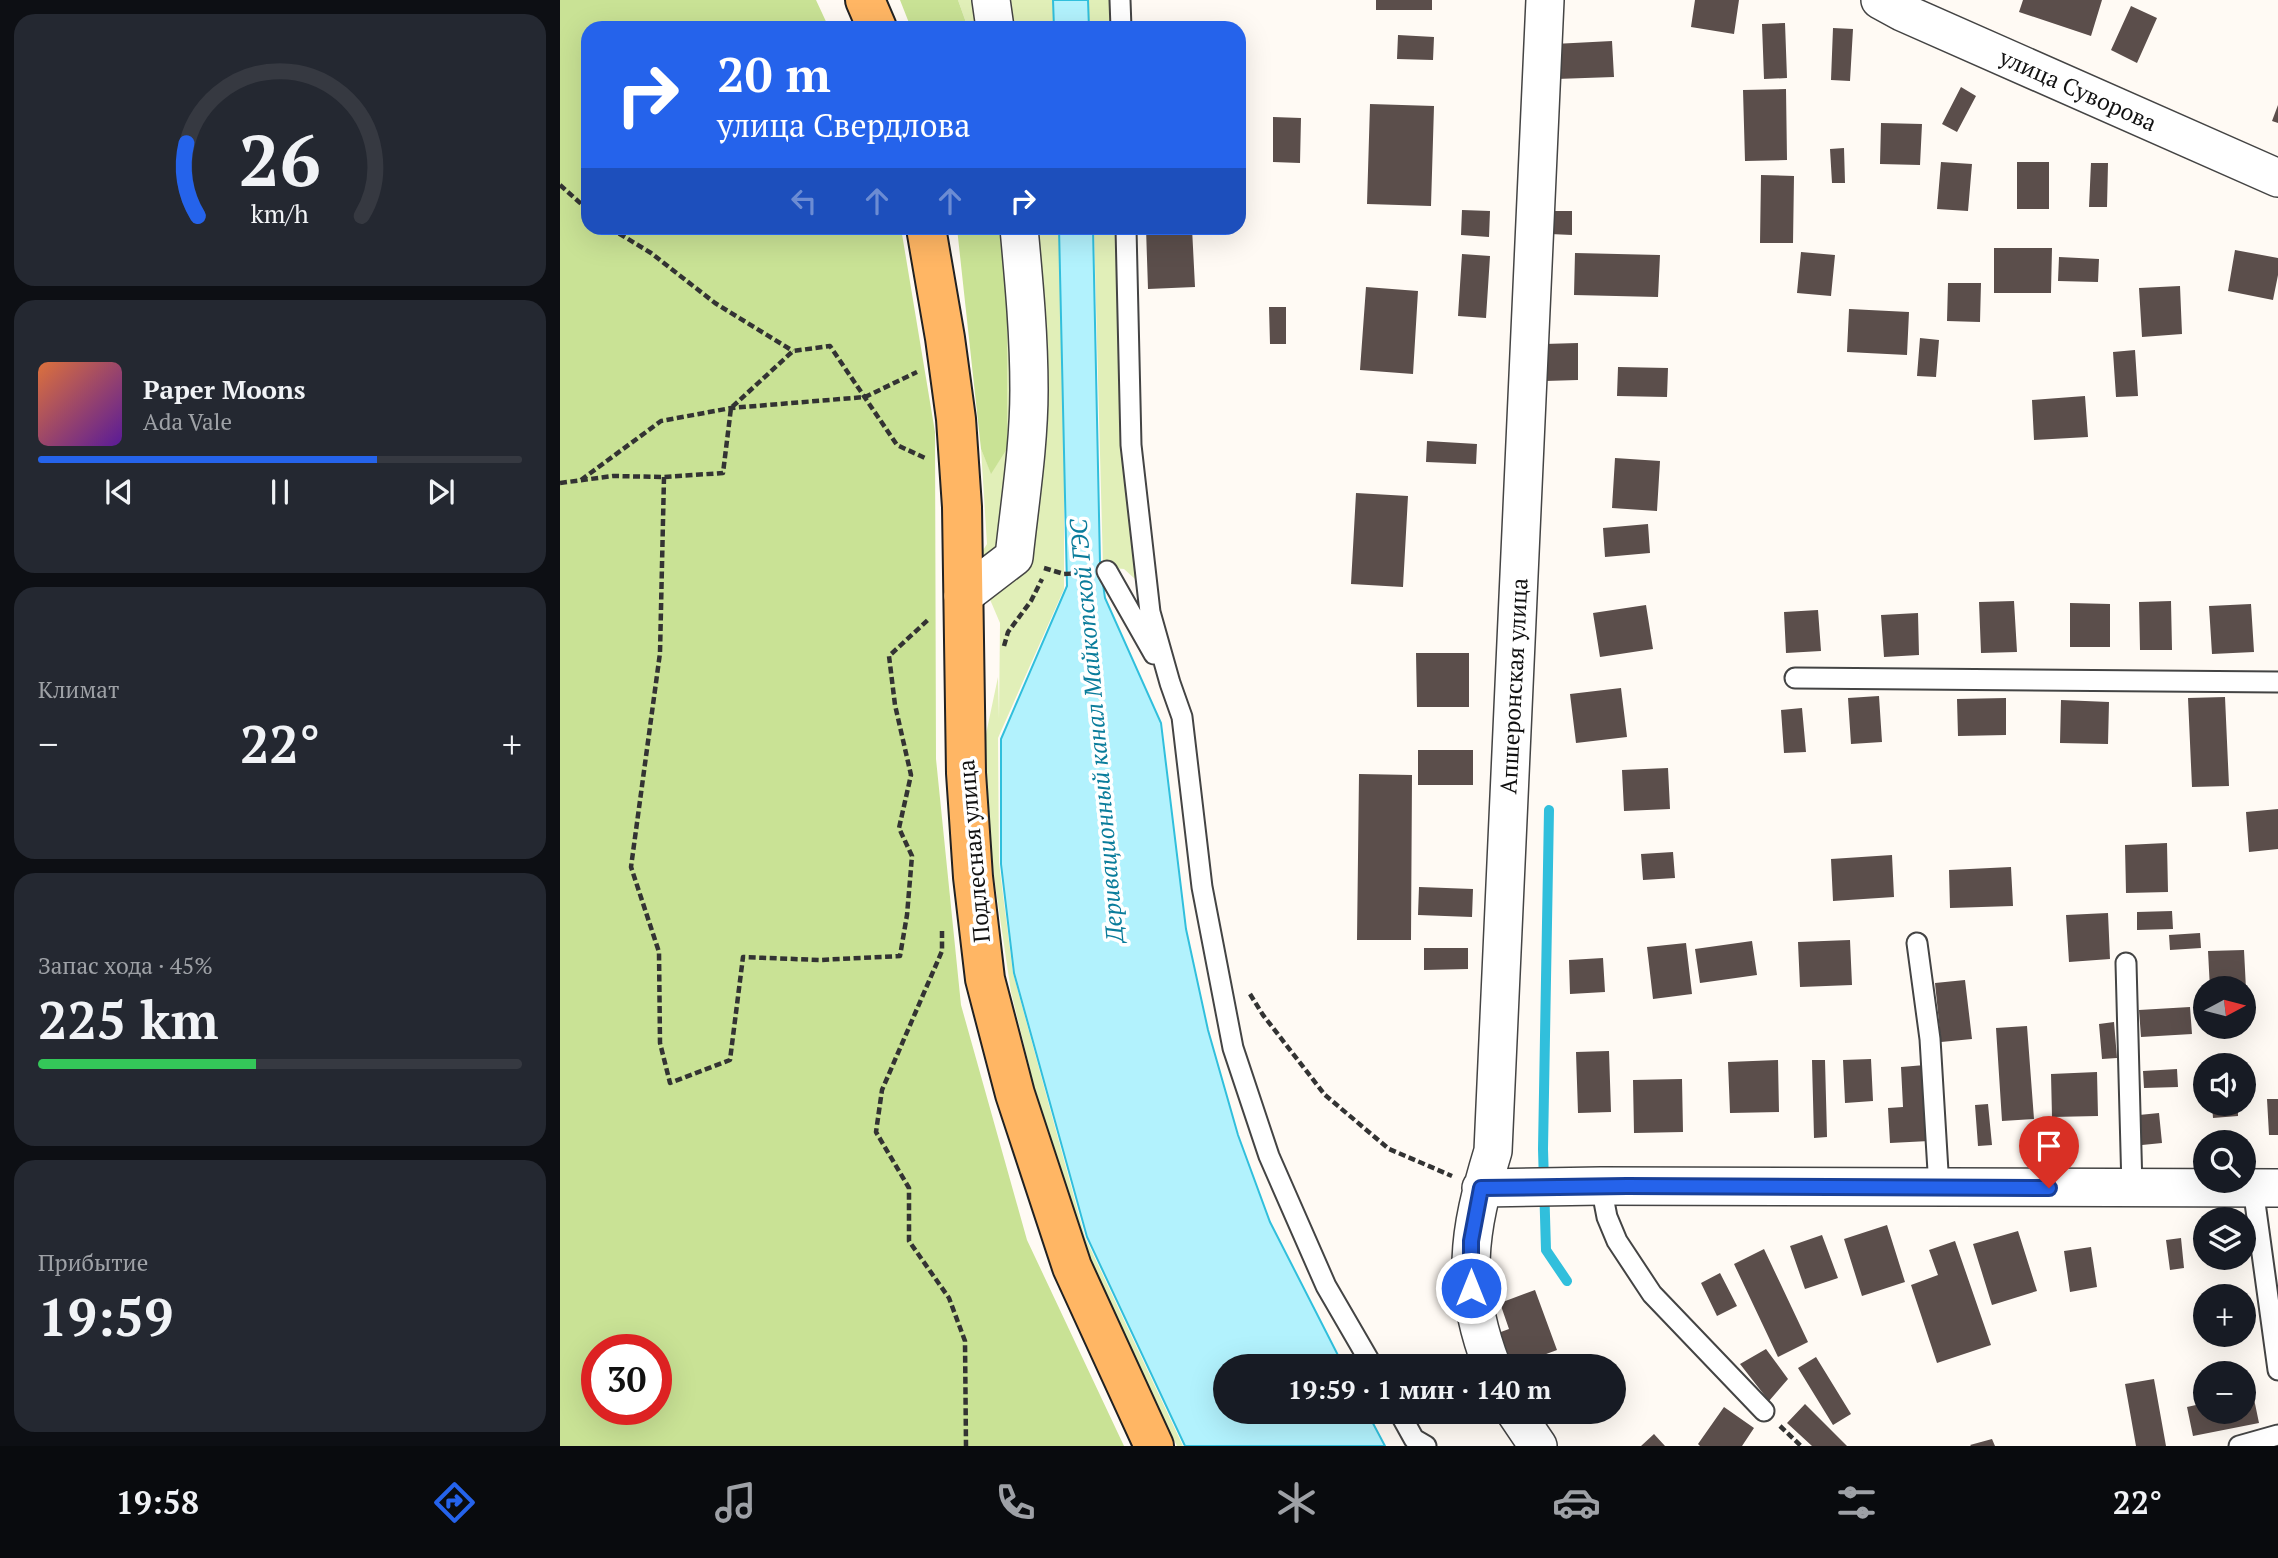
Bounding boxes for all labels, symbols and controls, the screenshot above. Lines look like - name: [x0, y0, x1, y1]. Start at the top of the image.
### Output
- text: 20 m: [717, 41, 831, 106]
- street label: улица Суворова: [1994, 41, 2162, 138]
- icon: right: [602, 49, 693, 140]
- text: улица Свердлова: [717, 104, 970, 146]
- text: 26: [239, 111, 321, 208]
- icon: left: [785, 182, 823, 220]
- icon: ahead: [858, 182, 896, 220]
- icon: ahead: [931, 182, 969, 220]
- icon: right: [1004, 182, 1042, 220]
- text: km/h: [251, 197, 309, 230]
- text: Paper Moons: [143, 372, 306, 406]
- text: Ada Vale: [143, 406, 232, 437]
- icon: previous: [100, 473, 138, 511]
- icon: pause: [261, 473, 299, 511]
- icon: next: [422, 473, 460, 511]
- water label: Деривационный канал Майкопской ГЭС: [1061, 516, 1131, 946]
- street label: Апшеронская улица: [1492, 577, 1535, 795]
- text: Климат: [38, 674, 119, 705]
- text: 22°: [240, 709, 320, 778]
- text: −: [38, 719, 58, 769]
- text: +: [502, 719, 522, 769]
- street label: Подлесная улица: [950, 758, 997, 944]
- text: Запас хода · 45%: [38, 950, 213, 981]
- north arrow: [2193, 976, 2256, 1040]
- map controls: [2193, 976, 2256, 1424]
- text: 225 km: [38, 985, 219, 1054]
- button: sound: [2193, 1053, 2256, 1116]
- pin: [2019, 1116, 2079, 1188]
- icon: arrive: [2030, 1127, 2068, 1165]
- button: search: [2193, 1130, 2256, 1193]
- button: layers: [2193, 1207, 2256, 1270]
- text: Прибытие: [38, 1247, 148, 1278]
- position arrow: [1434, 1251, 1508, 1325]
- text: 19:59: [38, 1282, 173, 1351]
- button: +: [2193, 1284, 2256, 1347]
- speed limit sign: 30: [581, 1334, 672, 1425]
- button: −: [2193, 1361, 2256, 1424]
- text: 19:59 · 1 мин · 140 m: [1288, 1372, 1551, 1406]
- icon: directions: [430, 1478, 479, 1527]
- icon: music: [711, 1478, 760, 1527]
- icon: phone: [991, 1478, 1040, 1527]
- icon: climate: [1272, 1478, 1321, 1527]
- icon: car: [1552, 1478, 1601, 1527]
- icon: filters: [1832, 1478, 1881, 1527]
- text: 19:58: [116, 1481, 199, 1523]
- text: 22°: [2113, 1481, 2162, 1523]

